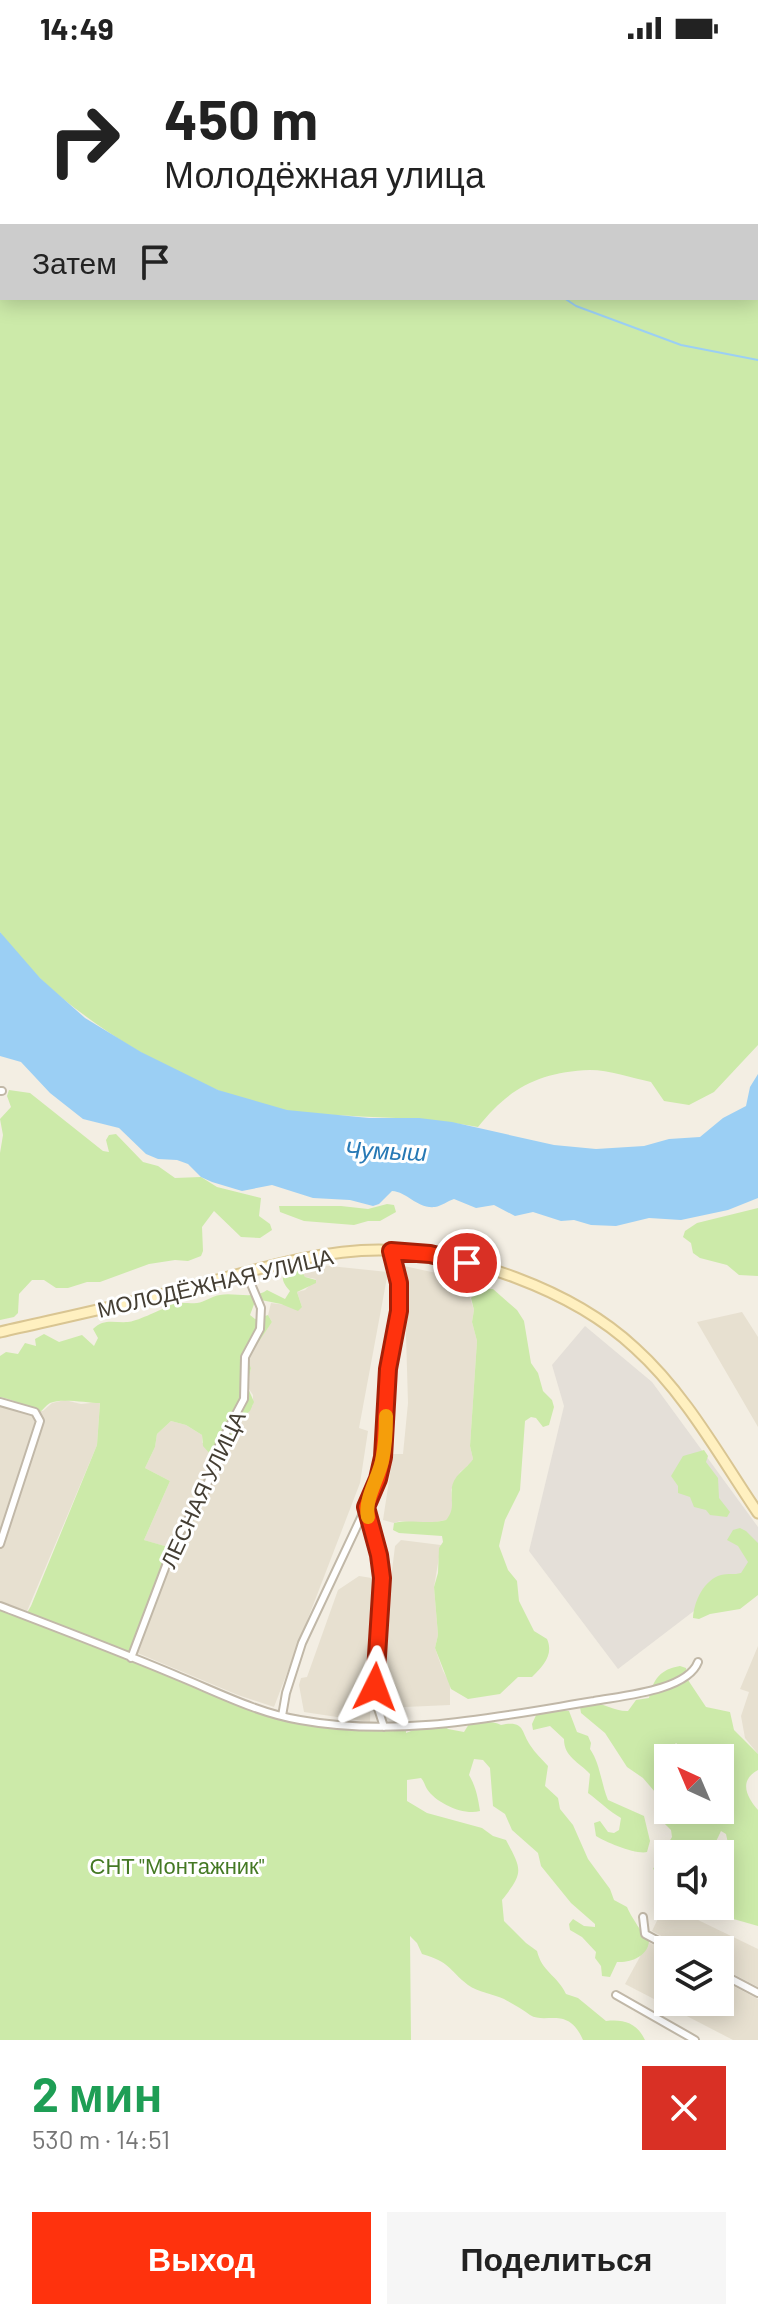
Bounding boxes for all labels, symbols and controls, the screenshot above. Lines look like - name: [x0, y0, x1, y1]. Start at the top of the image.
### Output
- text: 14:49: [40, 10, 114, 46]
- text: 450 m: [164, 84, 318, 151]
- icon: right: [32, 88, 136, 192]
- text: Молодёжная улица: [164, 152, 485, 195]
- icon: arrive: [133, 240, 177, 284]
- text: Затем: [32, 244, 117, 280]
- water label: Чумыш: [344, 1134, 428, 1166]
- pin: [433, 1229, 501, 1297]
- icon: arrive: [445, 1241, 489, 1285]
- street label: МОЛОДЁЖНАЯ УЛИЦА: [94, 1242, 336, 1323]
- street label: ЛЕСНАЯ УЛИЦА: [154, 1406, 251, 1572]
- position arrow: [333, 1645, 417, 1729]
- north arrow: [654, 1744, 734, 1824]
- map controls: [654, 1744, 734, 2016]
- button: sound: [654, 1840, 734, 1920]
- park label: СНТ "Монтажник": [90, 1852, 265, 1878]
- button: layers: [654, 1936, 734, 2016]
- text: 2 мин: [32, 2064, 163, 2122]
- button: close: [642, 2066, 726, 2150]
- text: 530 m · 14:51: [32, 2123, 170, 2154]
- button: Выход: [32, 2212, 371, 2304]
- button: Поделиться: [387, 2212, 726, 2304]

